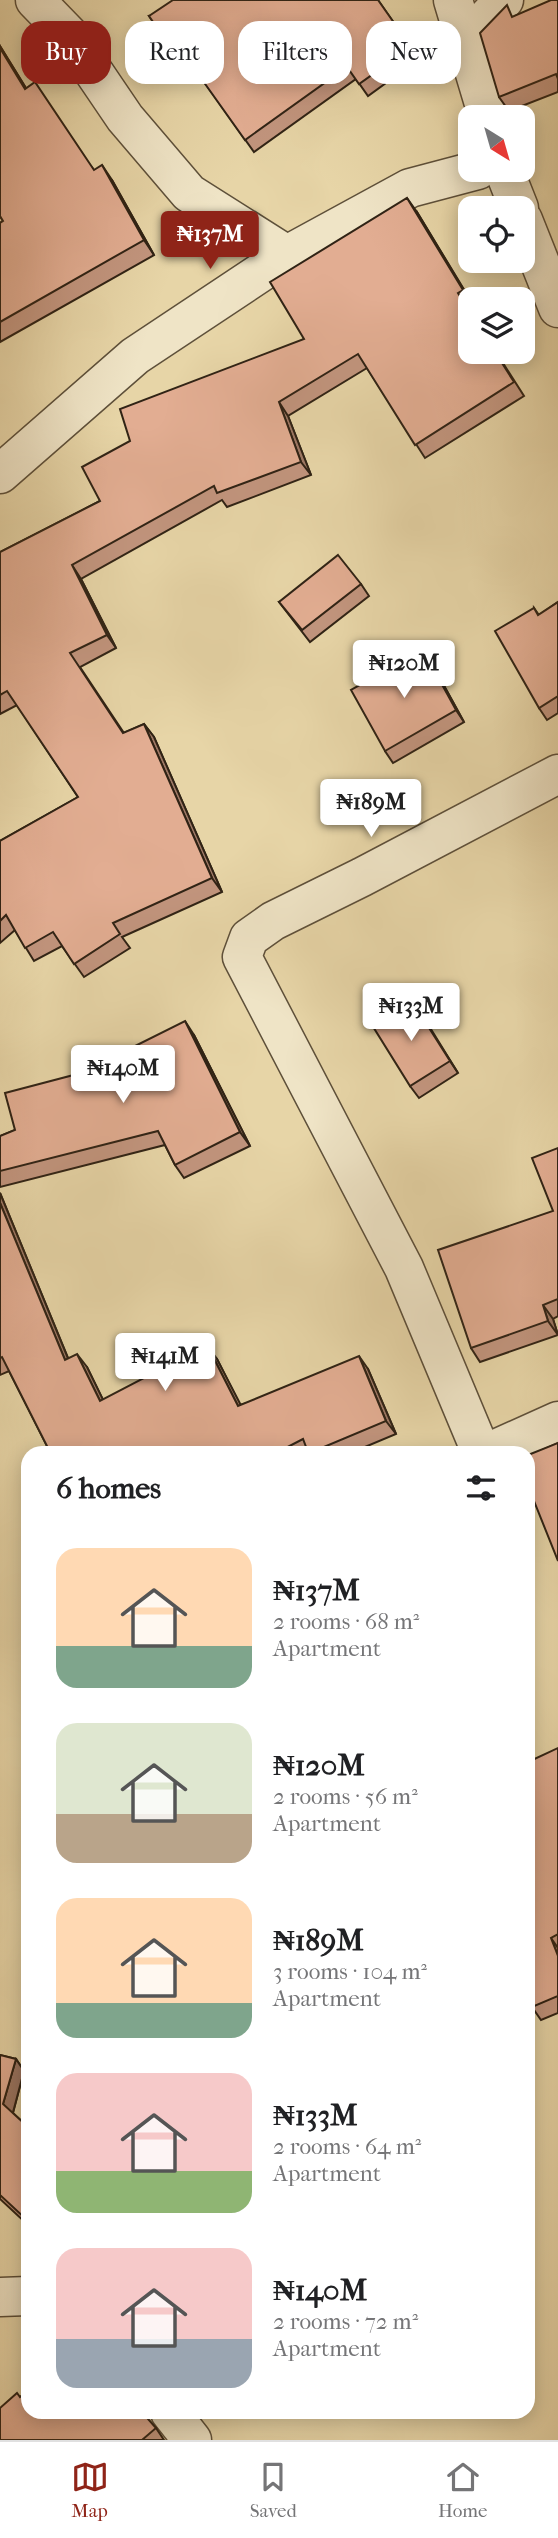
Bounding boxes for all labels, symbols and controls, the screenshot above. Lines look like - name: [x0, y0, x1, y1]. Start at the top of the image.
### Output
- chip: Buy: [21, 21, 111, 84]
- chip: Rent: [125, 21, 224, 84]
- chip: Filters: [238, 21, 352, 84]
- chip: New: [366, 21, 461, 84]
- north arrow: [458, 105, 536, 182]
- map controls: [458, 105, 535, 364]
- button: locate: [458, 196, 535, 273]
- pin: ₦137M: [161, 212, 259, 271]
- text: ₦137M: [177, 220, 243, 247]
- button: layers: [458, 287, 535, 364]
- pin: ₦120M: [355, 640, 453, 700]
- text: ₦120M: [369, 649, 439, 676]
- pin: ₦189M: [322, 780, 420, 839]
- text: ₦189M: [336, 788, 406, 815]
- pin: ₦133M: [362, 984, 460, 1043]
- text: ₦133M: [379, 992, 443, 1019]
- pin: ₦140M: [74, 1046, 172, 1105]
- text: ₦140M: [87, 1054, 159, 1081]
- pin: ₦141M: [116, 1334, 214, 1393]
- text: ₦141M: [131, 1342, 199, 1369]
- icon: filters: [462, 1469, 500, 1507]
- text: 6 homes: [56, 1471, 161, 1506]
- text: ₦137M: [273, 1573, 360, 1608]
- icon: home: [112, 1576, 196, 1660]
- text: 2 rooms · 68 m²: [273, 1608, 419, 1635]
- text: Apartment: [273, 1635, 381, 1662]
- text: ₦120M: [273, 1748, 365, 1783]
- icon: home: [112, 1751, 196, 1835]
- text: 2 rooms · 56 m²: [273, 1783, 418, 1810]
- text: Apartment: [273, 1810, 381, 1837]
- text: ₦189M: [273, 1923, 364, 1958]
- icon: home: [112, 1926, 196, 2010]
- text: 3 rooms · 104 m²: [273, 1958, 427, 1985]
- text: Apartment: [273, 1985, 381, 2012]
- text: ₦133M: [273, 2098, 357, 2133]
- icon: home: [112, 2101, 196, 2185]
- text: 2 rooms · 64 m²: [273, 2133, 421, 2160]
- text: Apartment: [273, 2160, 381, 2187]
- text: ₦140M: [273, 2273, 367, 2308]
- icon: home: [112, 2276, 196, 2360]
- text: 2 rooms · 72 m²: [273, 2308, 418, 2335]
- text: Apartment: [273, 2335, 381, 2362]
- tab: Map: [71, 2458, 109, 2522]
- tab: Saved: [250, 2458, 297, 2522]
- tab: Home: [438, 2458, 487, 2522]

